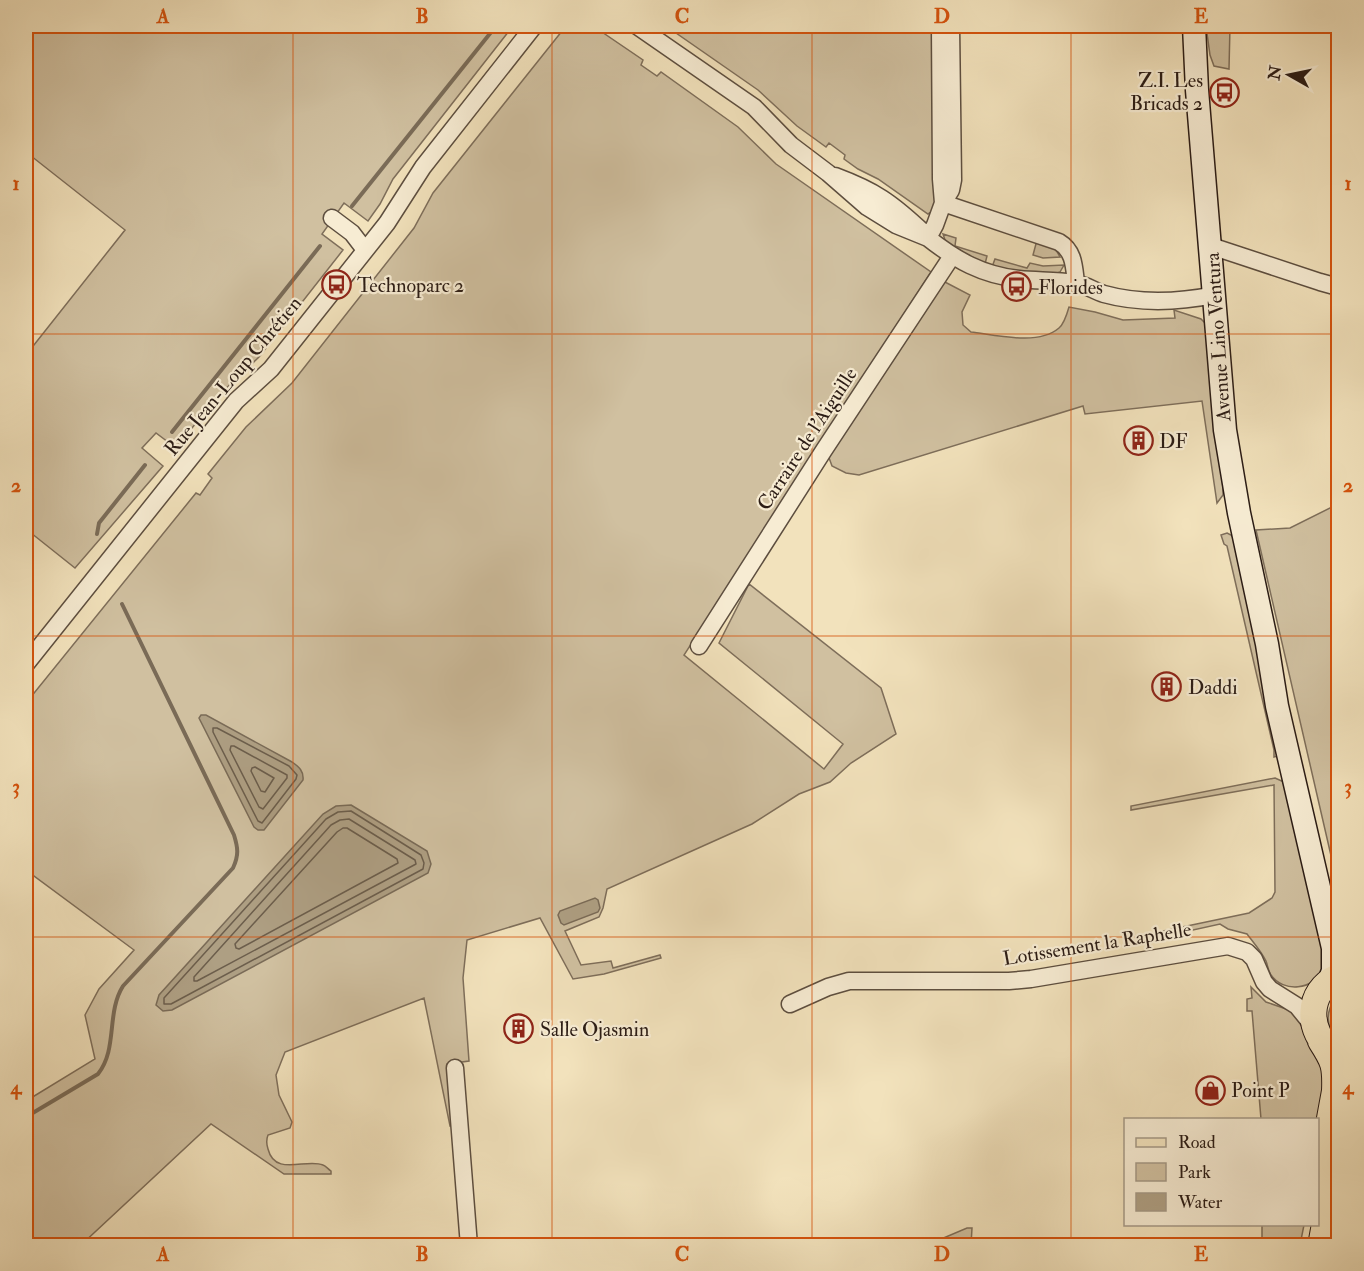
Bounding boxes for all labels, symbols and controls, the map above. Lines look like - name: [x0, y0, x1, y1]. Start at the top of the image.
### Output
- text: A: [156, 4, 170, 29]
- text: B: [415, 4, 429, 29]
- text: C: [675, 4, 689, 29]
- text: D: [934, 4, 950, 29]
- text: E: [1194, 4, 1209, 29]
- north arrow: [1259, 45, 1319, 105]
- text: N: [1264, 64, 1286, 82]
- place label: Z.I. Les Bricads 2: [1130, 68, 1203, 116]
- bus stop icon: Z.I. Les Bricads 2: [1208, 76, 1240, 108]
- text: 1: [12, 171, 20, 196]
- text: 1: [1344, 171, 1352, 196]
- street label: Avenue Lino Ventura: [1200, 251, 1236, 423]
- bus stop icon: Technoparc 2: [320, 269, 352, 301]
- bus stop icon: Florides: [1001, 271, 1033, 303]
- place label: Technoparc 2: [357, 273, 464, 299]
- place label: Florides: [1038, 275, 1103, 300]
- street label: Rue Jean-Loup Chrétien: [159, 291, 308, 461]
- street label: Carraire de l'Aiguille: [751, 363, 863, 515]
- building icon: DF: [1122, 425, 1154, 457]
- place label: DF: [1159, 429, 1188, 454]
- text: 2: [11, 473, 21, 498]
- text: 2: [1343, 473, 1353, 498]
- building icon: Daddi: [1151, 671, 1183, 703]
- place label: Daddi: [1188, 675, 1238, 700]
- text: 3: [12, 774, 20, 799]
- text: 3: [1344, 774, 1352, 799]
- street label: Lotissement la Raphelle: [1001, 917, 1193, 972]
- building icon: Salle Ojasmin: [503, 1013, 535, 1045]
- place label: Salle Ojasmin: [540, 1017, 649, 1042]
- shop icon: Point P: [1194, 1074, 1226, 1106]
- text: 4: [10, 1075, 23, 1100]
- text: 4: [1342, 1075, 1355, 1100]
- place label: Point P: [1231, 1078, 1290, 1103]
- legend: [1124, 1118, 1319, 1226]
- text: Road: [1178, 1131, 1216, 1154]
- text: Park: [1178, 1161, 1211, 1184]
- text: Water: [1177, 1191, 1222, 1214]
- text: A: [156, 1242, 170, 1267]
- text: B: [415, 1242, 429, 1267]
- text: C: [675, 1242, 689, 1267]
- text: D: [934, 1242, 950, 1267]
- text: E: [1194, 1242, 1209, 1267]

